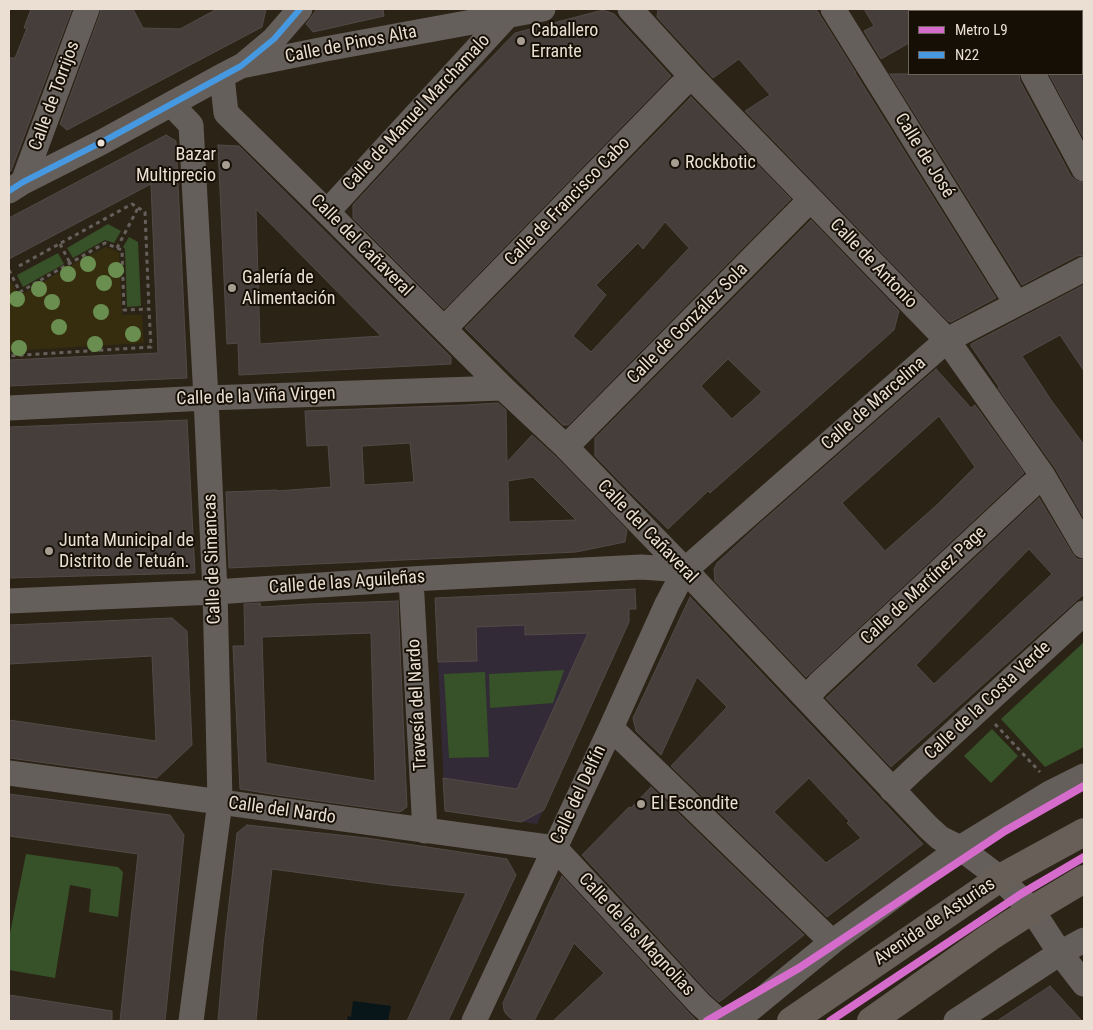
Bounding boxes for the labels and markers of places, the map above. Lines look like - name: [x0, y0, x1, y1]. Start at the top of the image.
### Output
- place label: Caballero Errante: [531, 20, 598, 62]
- marker: Caballero Errante: [515, 35, 527, 47]
- unlabelled marker: [96, 138, 106, 148]
- place label: Bazar Multiprecio: [136, 144, 216, 186]
- place label: Rockbotic: [685, 152, 756, 174]
- marker: Rockbotic: [669, 157, 681, 169]
- marker: Bazar Multiprecio: [220, 159, 232, 171]
- place label: Galería de Alimentación: [242, 267, 335, 310]
- marker: Galería de Alimentación: [226, 282, 238, 294]
- place label: Junta Municipal de Distrito de Tetuán.: [59, 530, 194, 572]
- marker: Junta Municipal de Distrito de Tetuán.: [43, 545, 55, 557]
- place label: El Escondite: [651, 793, 738, 815]
- marker: El Escondite: [635, 798, 647, 810]

